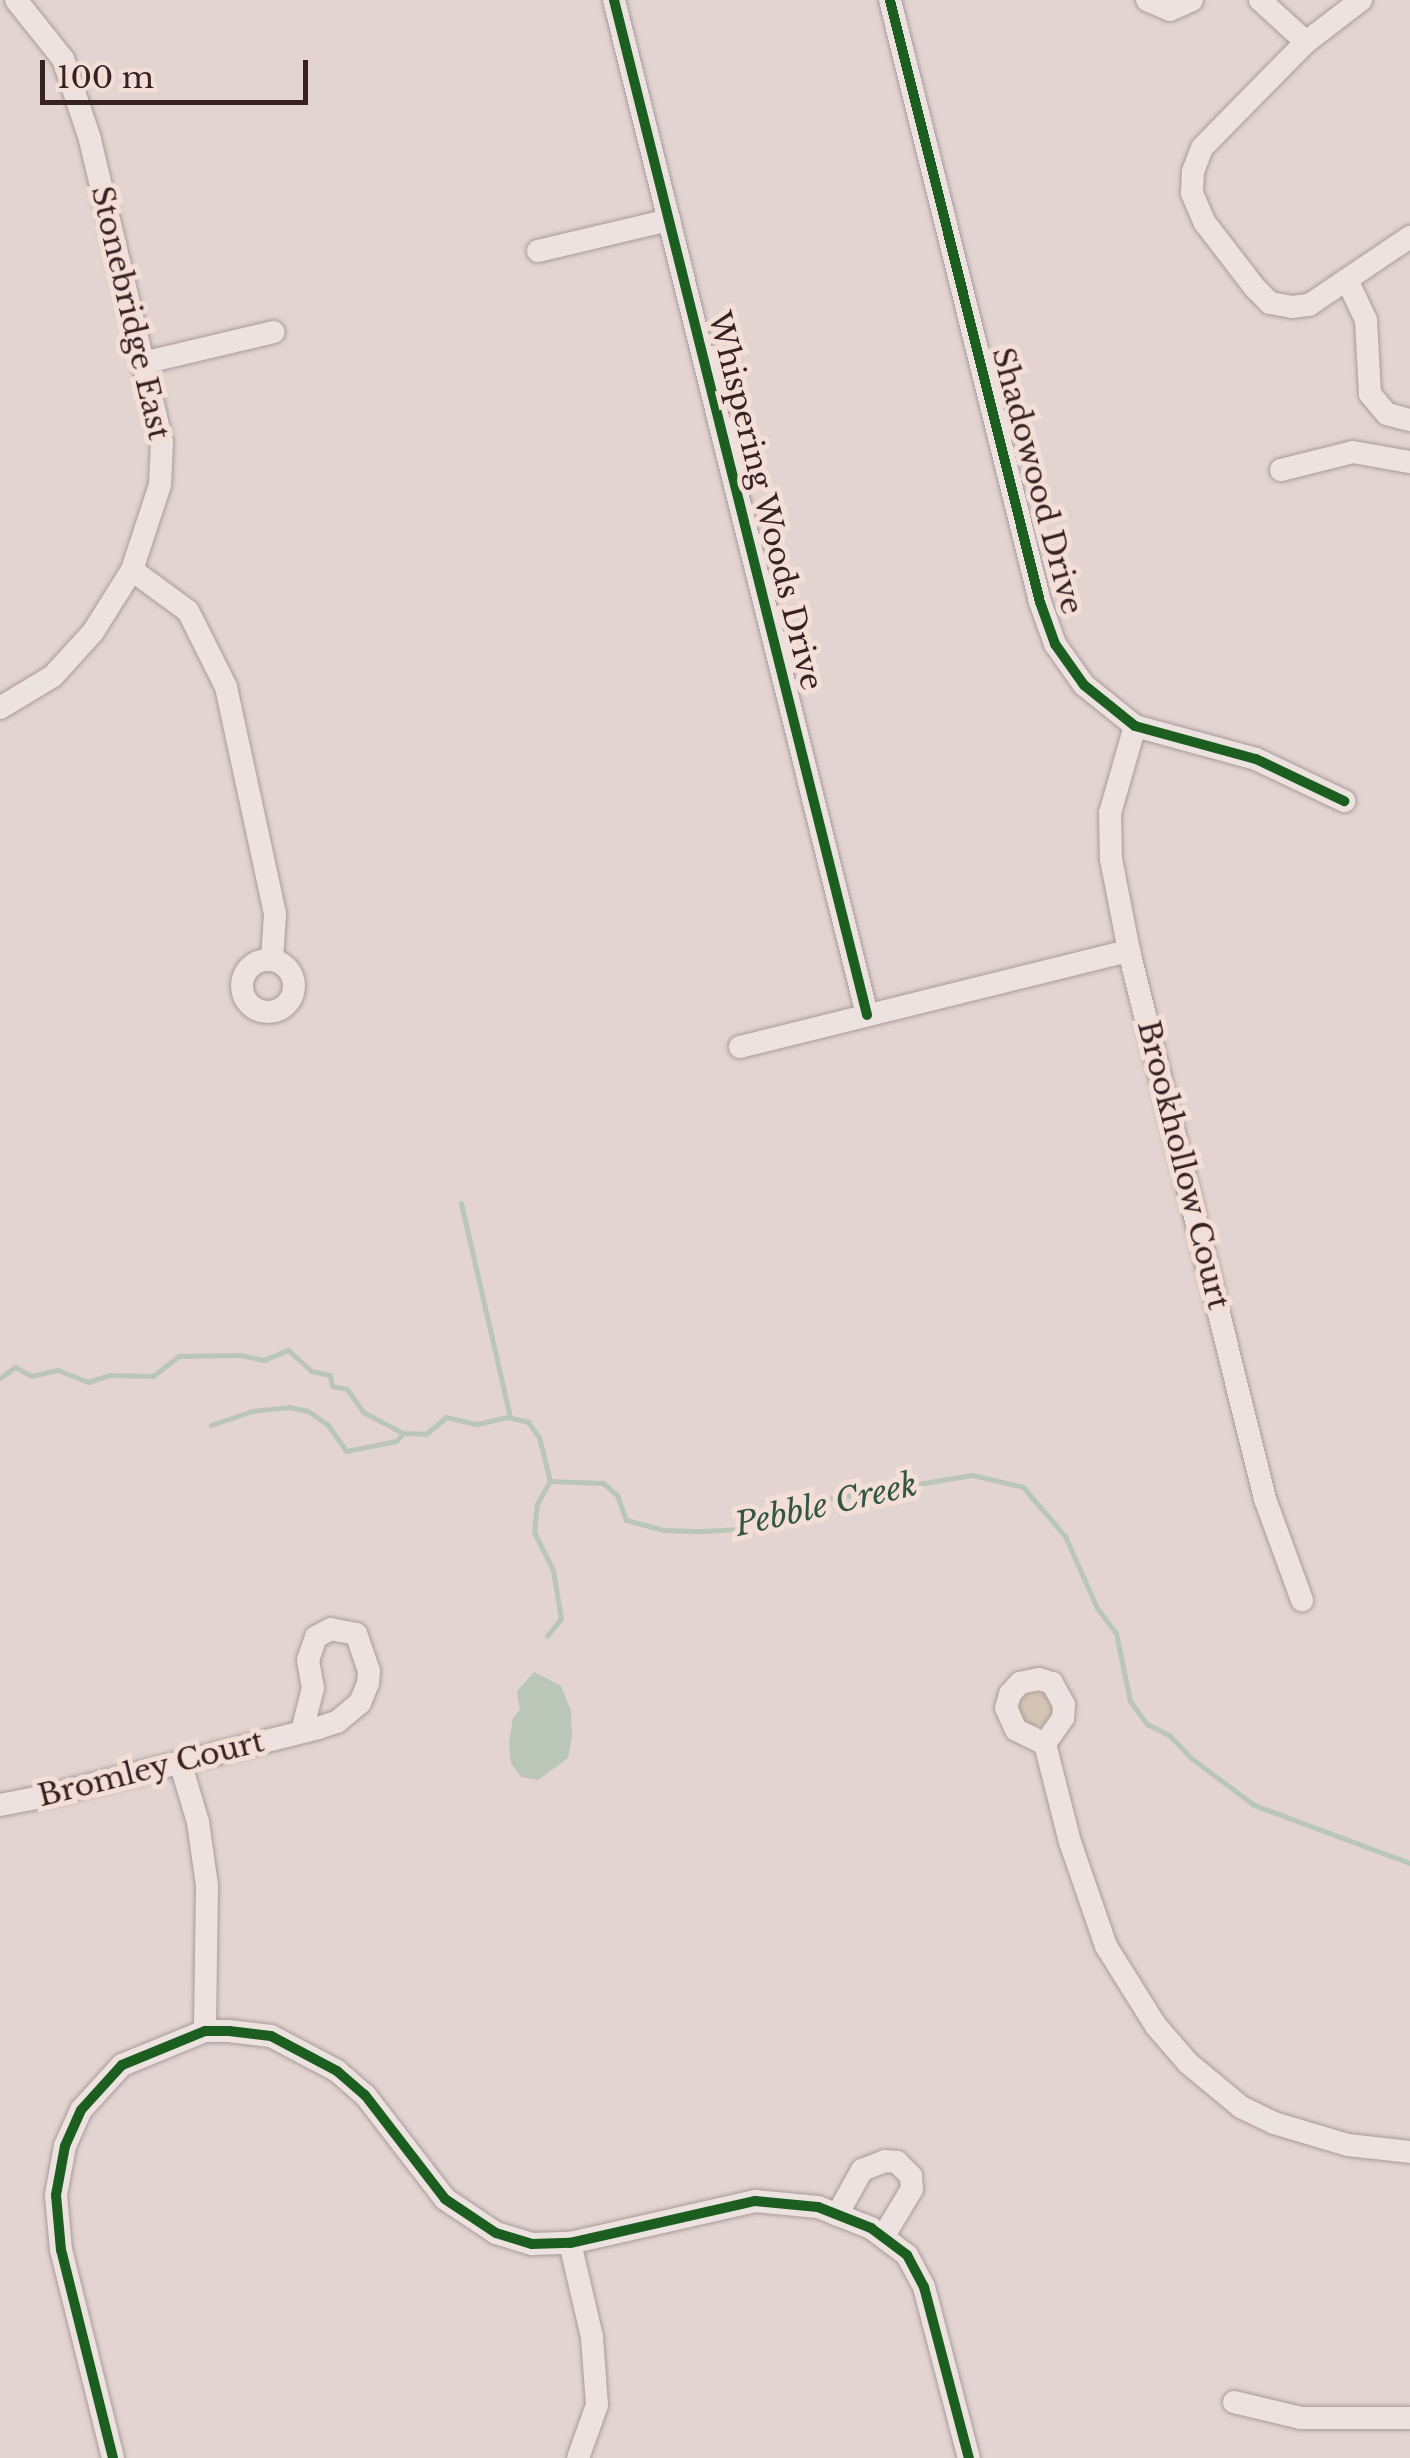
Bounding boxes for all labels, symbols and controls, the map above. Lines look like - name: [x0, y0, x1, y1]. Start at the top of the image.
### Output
- scale bar: [45, 40, 312, 102]
- text: 100 m: [57, 59, 154, 96]
- street label: Stonebridge East: [83, 183, 177, 443]
- street label: Whispering Woods Drive: [700, 307, 830, 695]
- street label: Shadowood Drive: [984, 344, 1090, 618]
- street label: Brookhollow Court: [1130, 1017, 1236, 1313]
- water label: Pebble Creek: [731, 1465, 921, 1545]
- street label: Bromley Court: [34, 1723, 268, 1815]

